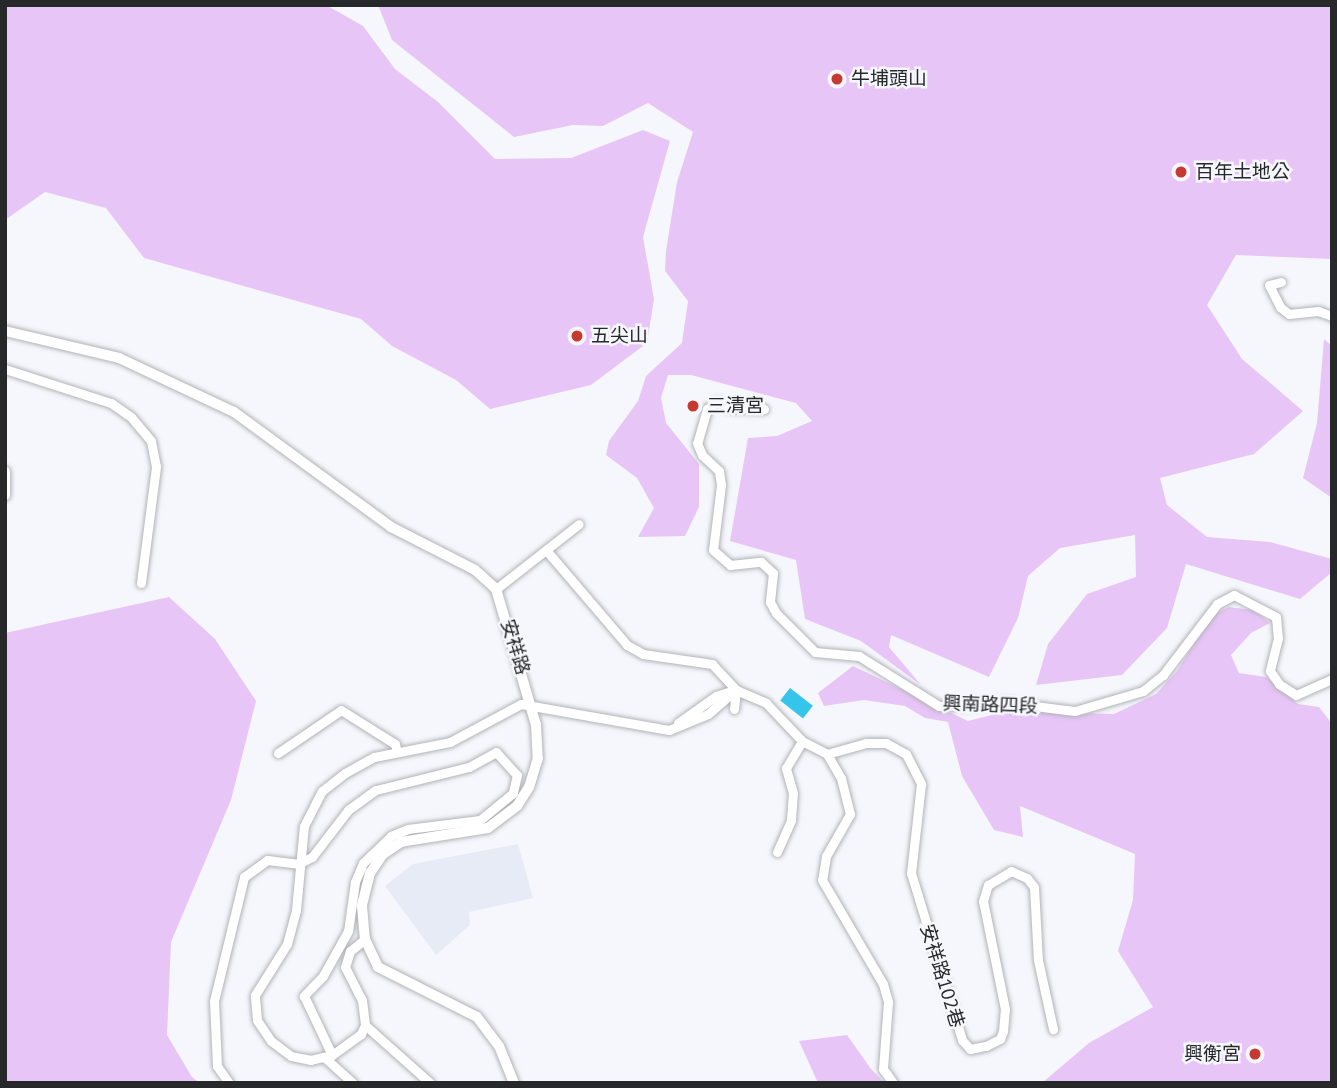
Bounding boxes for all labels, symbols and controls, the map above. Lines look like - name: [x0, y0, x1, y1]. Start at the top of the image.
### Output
- place label: 牛埔頭山: [851, 68, 927, 90]
- marker: 牛埔頭山: [829, 71, 845, 87]
- place label: 百年土地公: [1195, 161, 1290, 183]
- marker: 百年土地公: [1173, 164, 1189, 180]
- place label: 五尖山: [591, 325, 648, 347]
- marker: 五尖山: [569, 328, 585, 344]
- place label: 三清宮: [707, 395, 764, 417]
- marker: 三清宮: [685, 398, 701, 414]
- street label: 安祥路: [496, 616, 534, 678]
- street label: 興南路四段: [942, 692, 1038, 718]
- street label: 安祥路102巷: [915, 921, 969, 1031]
- place label: 興衡宮: [1184, 1043, 1241, 1065]
- marker: 興衡宮: [1247, 1046, 1263, 1062]

